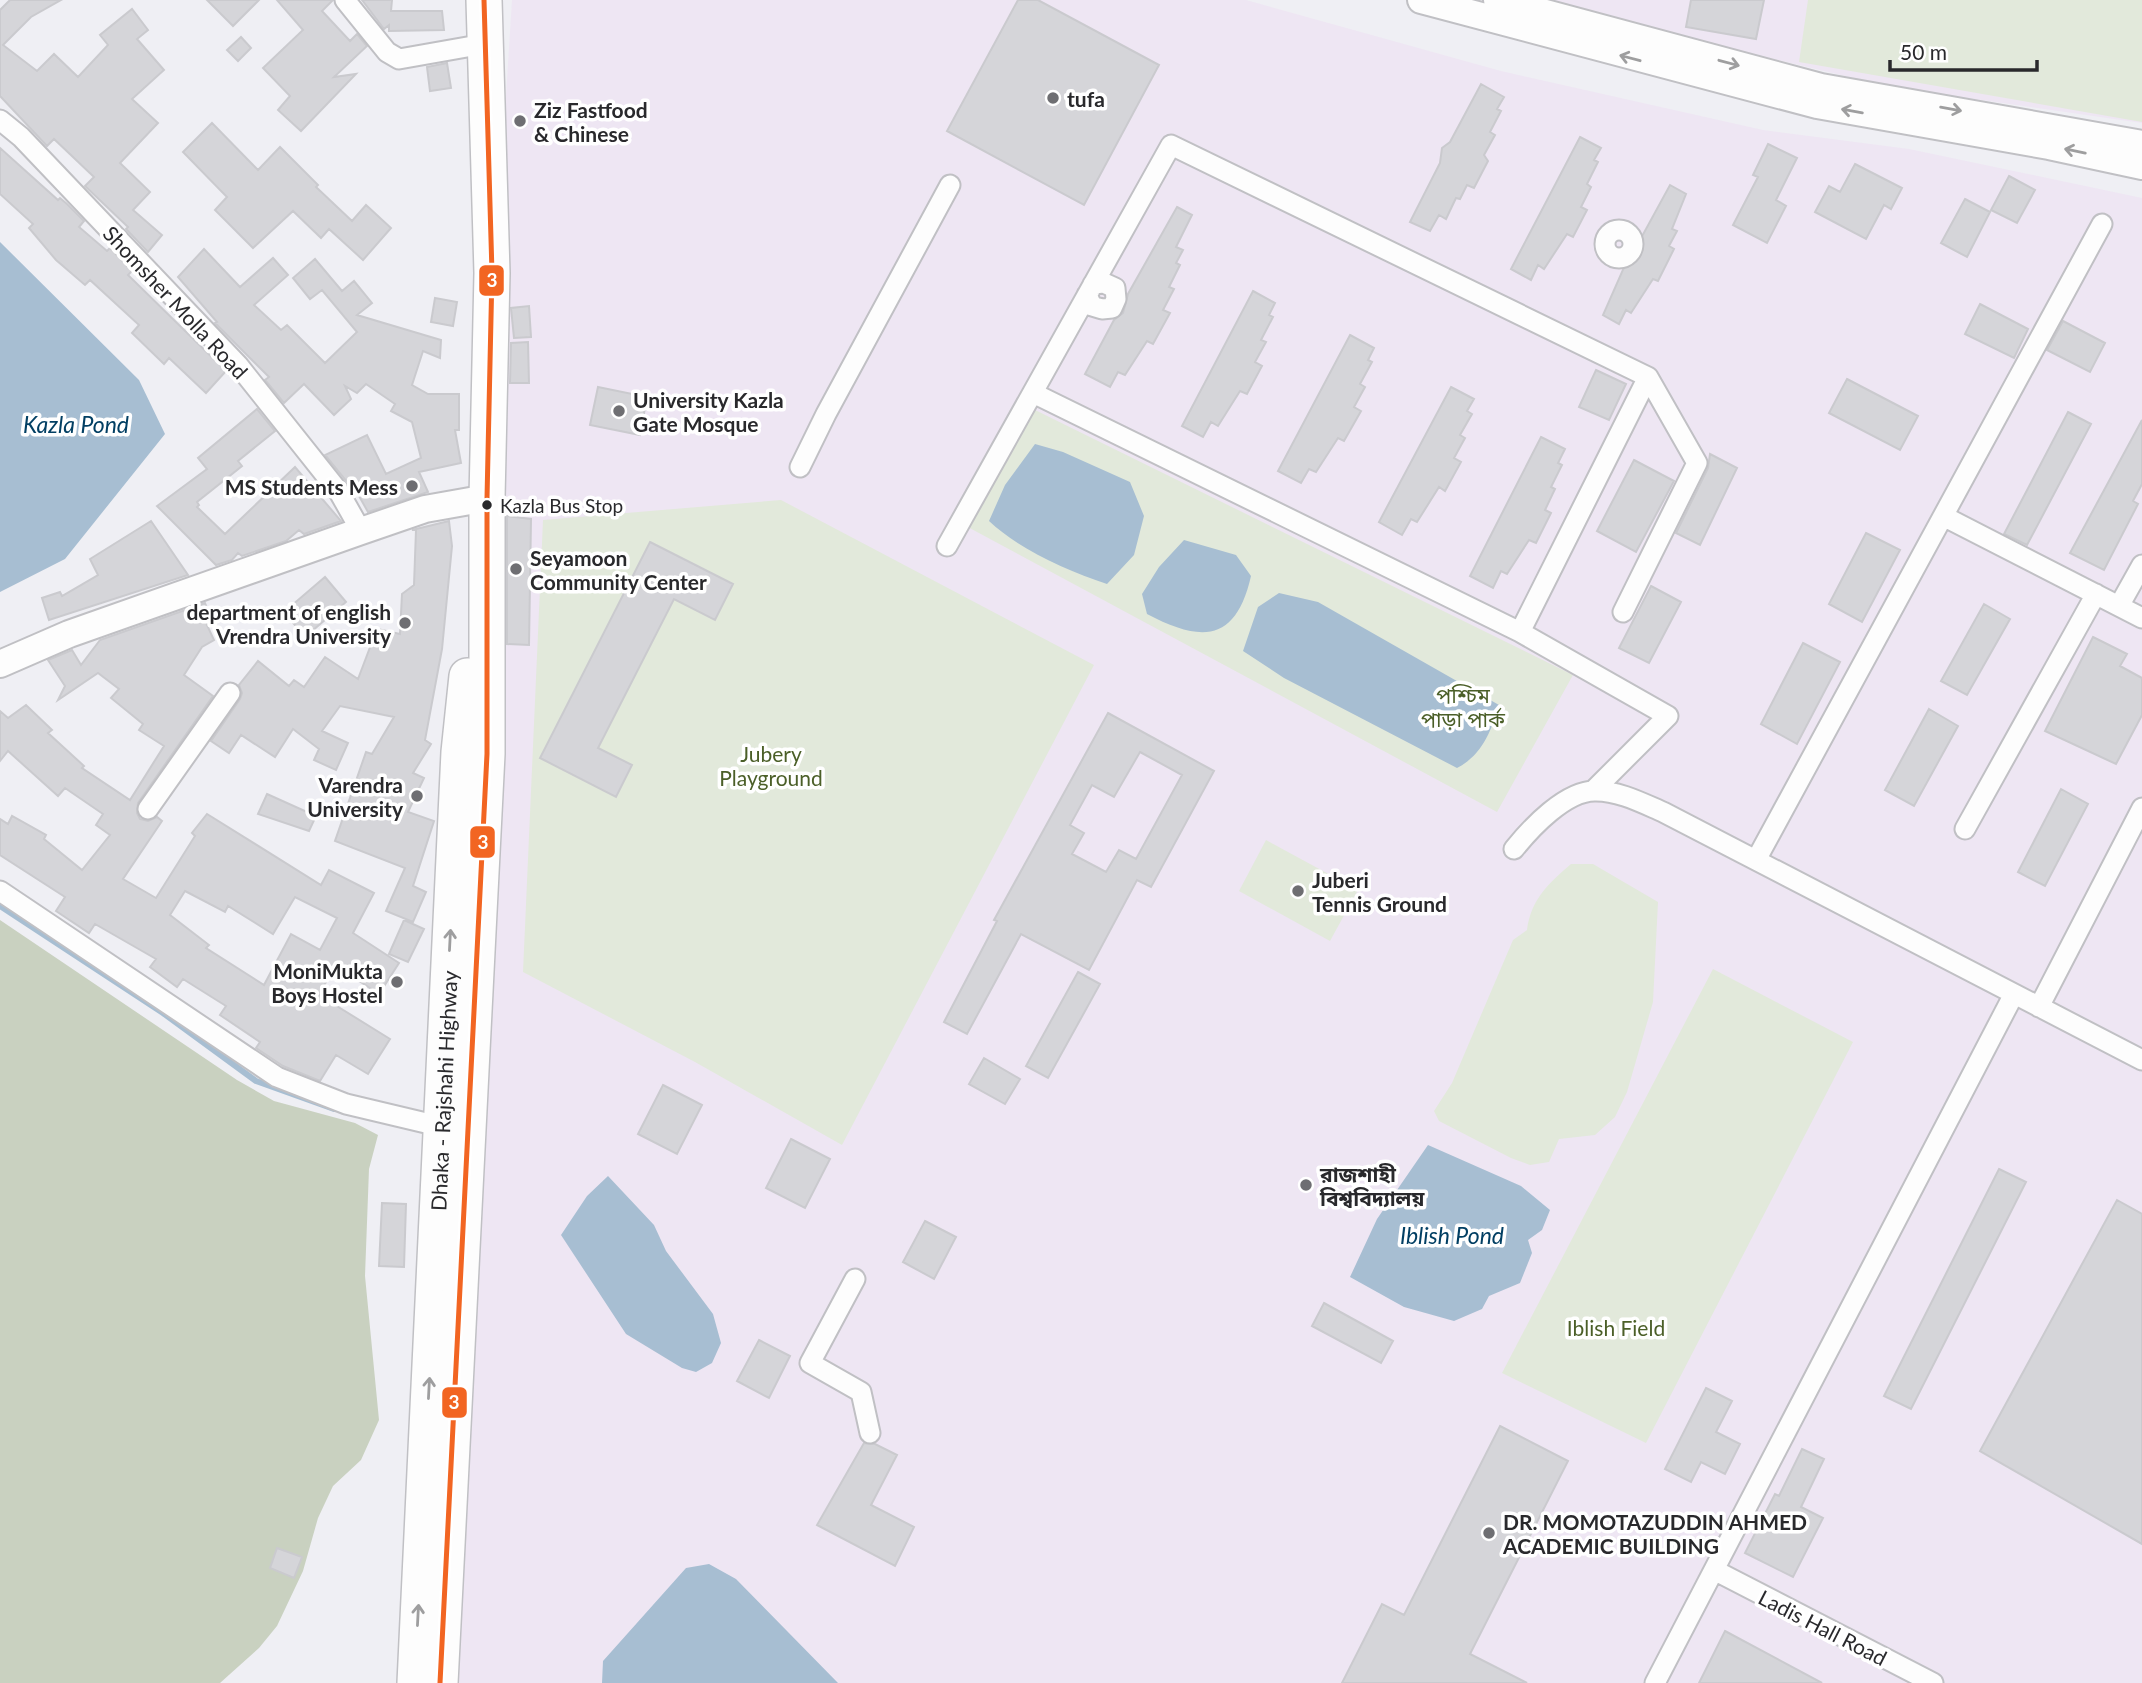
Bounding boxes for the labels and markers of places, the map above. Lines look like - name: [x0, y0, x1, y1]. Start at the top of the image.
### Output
- place label: tufa: [1067, 86, 1105, 111]
- marker: tufa: [1045, 90, 1061, 106]
- place label: Ziz Fastfood & Chinese: [534, 97, 648, 146]
- marker: Ziz Fastfood & Chinese: [512, 113, 528, 129]
- place label: University Kazla Gate Mosque: [633, 387, 784, 436]
- marker: University Kazla Gate Mosque: [611, 403, 627, 419]
- place label: MS Students Mess: [225, 474, 398, 499]
- marker: MS Students Mess: [404, 478, 420, 494]
- place label: Kazla Bus Stop: [500, 494, 623, 517]
- marker: Kazla Bus Stop: [480, 498, 494, 512]
- place label: Seyamoon Community Center: [530, 545, 707, 594]
- marker: Seyamoon Community Center: [508, 561, 524, 577]
- place label: department of english Vrendra University: [186, 599, 392, 648]
- marker: department of english Vrendra University: [397, 615, 413, 631]
- place label: Varendra University: [307, 772, 404, 821]
- marker: Varendra University: [409, 788, 425, 804]
- place label: Juberi Tennis Ground: [1312, 867, 1447, 916]
- marker: Juberi Tennis Ground: [1290, 883, 1306, 899]
- place label: MoniMukta Boys Hostel: [271, 958, 383, 1007]
- marker: MoniMukta Boys Hostel: [389, 974, 405, 990]
- place label: রাজশাহী বিশ্ববিদ্যালয়: [1319, 1161, 1425, 1210]
- marker: রাজশাহী বিশ্ববিদ্যালয়: [1298, 1177, 1314, 1193]
- place label: DR. MOMOTAZUDDIN AHMED ACADEMIC BUILDING: [1502, 1509, 1807, 1558]
- marker: DR. MOMOTAZUDDIN AHMED ACADEMIC BUILDING: [1481, 1525, 1497, 1541]

